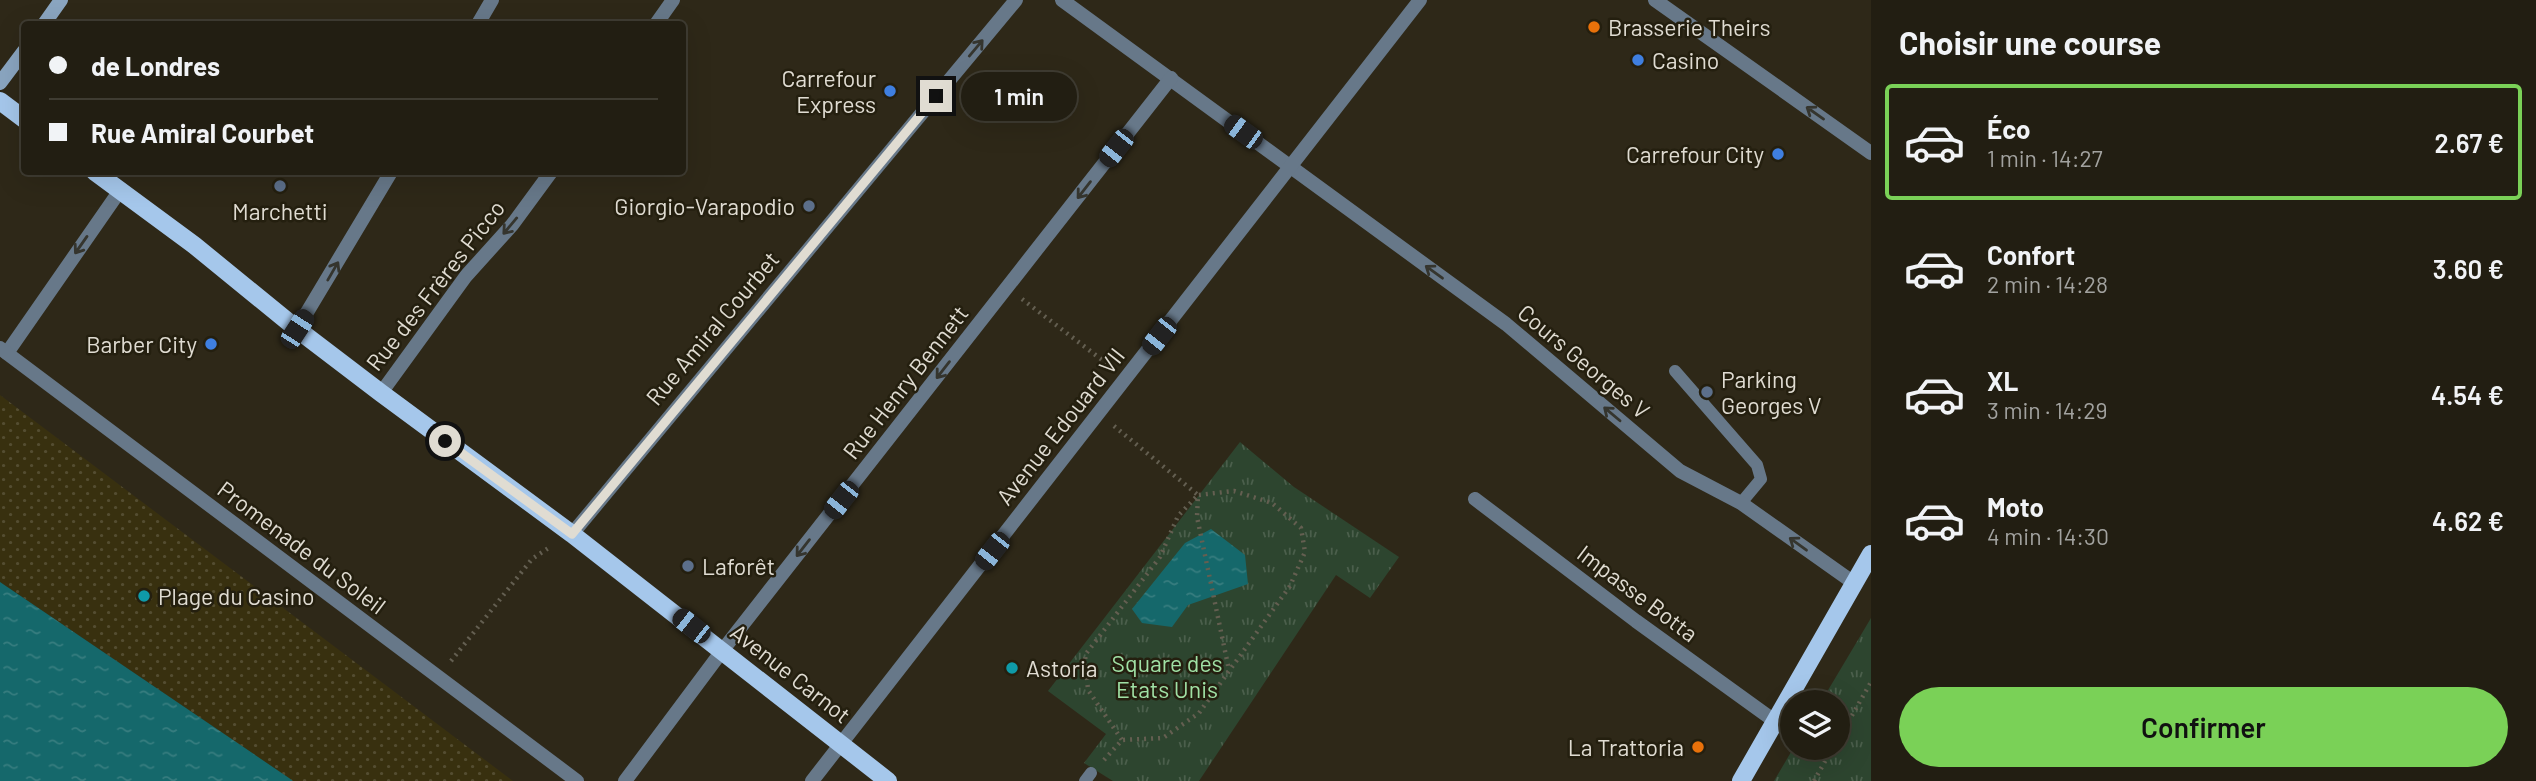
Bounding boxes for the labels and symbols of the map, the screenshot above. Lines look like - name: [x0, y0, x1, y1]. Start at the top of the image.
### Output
- place label: Brasserie Theirs: [1608, 13, 1770, 41]
- marker: Brasserie Theirs: [1586, 19, 1602, 35]
- one-way arrow: [968, 39, 984, 57]
- place label: Casino: [1652, 46, 1719, 74]
- marker: Casino: [1630, 52, 1646, 68]
- place label: Carrefour Express: [781, 64, 877, 118]
- callout: 1 min: [960, 72, 1076, 120]
- route end: [920, 80, 952, 112]
- marker: Carrefour Express: [882, 83, 898, 99]
- one-way arrow: [1806, 106, 1825, 121]
- car: [1220, 111, 1267, 153]
- car: [1095, 125, 1138, 171]
- place label: Carrefour City: [1626, 140, 1764, 168]
- marker: Carrefour City: [1770, 146, 1786, 162]
- marker: Marchetti: [272, 178, 288, 194]
- one-way arrow: [1076, 181, 1091, 199]
- place label: Giorgio-Varapodio: [614, 192, 795, 220]
- street label: Rue des Frères Picco: [360, 194, 510, 376]
- place label: Marchetti: [232, 197, 328, 225]
- marker: Giorgio-Varapodio: [801, 198, 817, 214]
- one-way arrow: [502, 217, 518, 235]
- one-way arrow: [74, 235, 88, 254]
- street label: Rue Amiral Courbet: [640, 245, 784, 411]
- one-way arrow: [326, 262, 340, 282]
- one-way arrow: [1426, 265, 1444, 280]
- street label: Cours Georges V: [1512, 298, 1656, 424]
- street label: Rue Henry Bennett: [836, 300, 974, 464]
- car: [277, 306, 318, 352]
- car: [1138, 313, 1181, 359]
- place label: Barber City: [86, 330, 197, 358]
- marker: Barber City: [203, 336, 219, 352]
- street label: Avenue Edouard VII: [990, 342, 1130, 510]
- one-way arrow: [936, 360, 951, 378]
- place label: Parking Georges V: [1721, 365, 1822, 419]
- marker: Parking Georges V: [1699, 384, 1715, 400]
- one-way arrow: [1604, 406, 1622, 422]
- route start: [429, 425, 461, 457]
- street label: Promenade du Soleil: [212, 475, 392, 619]
- car: [820, 477, 863, 523]
- car: [971, 528, 1014, 574]
- one-way arrow: [1789, 536, 1808, 551]
- one-way arrow: [795, 539, 810, 557]
- street label: Impasse Botta: [1572, 539, 1704, 647]
- place label: Laforêt: [702, 552, 775, 580]
- marker: Laforêt: [680, 558, 696, 574]
- place label: Plage du Casino: [158, 582, 315, 610]
- marker: Plage du Casino: [136, 588, 152, 604]
- car: [668, 605, 715, 647]
- street label: Avenue Carnot: [725, 617, 857, 729]
- park label: Square des Etats Unis: [1112, 649, 1223, 703]
- place label: Astoria: [1026, 654, 1098, 682]
- marker: Astoria: [1004, 660, 1020, 676]
- place label: La Trattoria: [1568, 733, 1684, 761]
- marker: La Trattoria: [1690, 739, 1706, 755]

